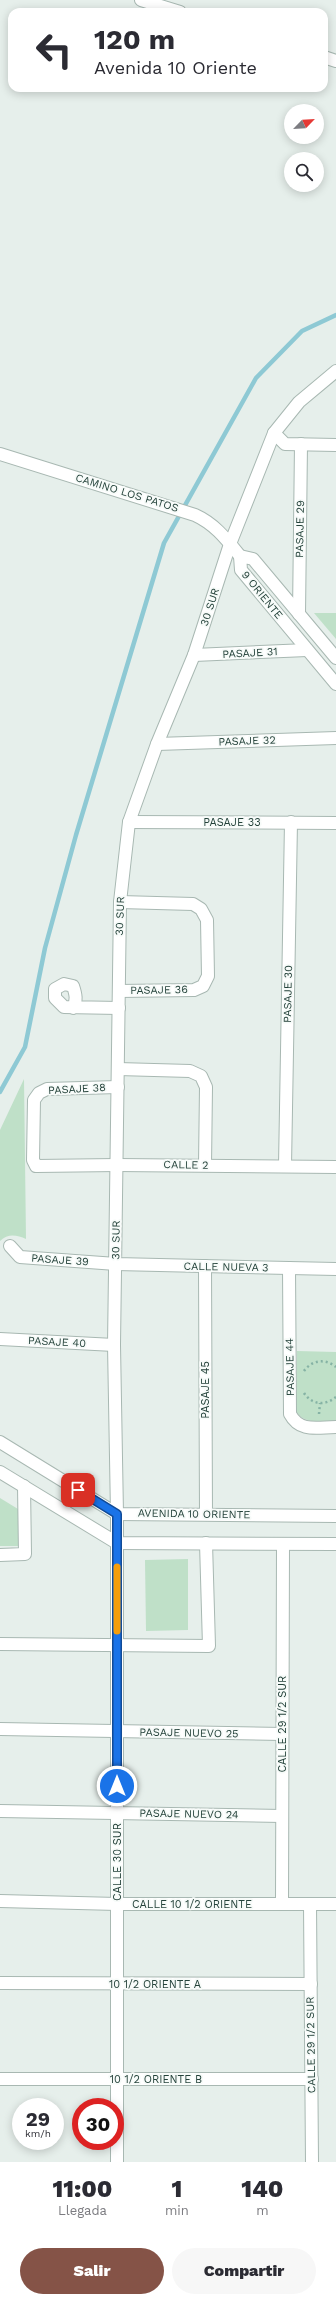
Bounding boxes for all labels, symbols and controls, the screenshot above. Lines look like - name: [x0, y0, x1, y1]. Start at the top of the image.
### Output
- text: 120 m: [94, 23, 175, 56]
- icon: left: [28, 24, 80, 76]
- text: Avenida 10 Oriente: [94, 57, 257, 78]
- north arrow: [284, 104, 324, 144]
- map controls: [284, 104, 324, 192]
- button: search: [284, 152, 324, 192]
- street label: CAMINO LOS PATOS: [74, 471, 180, 515]
- street label: PASAJE 29: [293, 500, 307, 558]
- street label: 9 ORIENTE: [239, 568, 285, 622]
- street label: 30 SUR: [198, 586, 222, 628]
- street label: PASAJE 31: [222, 645, 278, 661]
- street label: PASAJE 32: [218, 734, 276, 748]
- street label: PASAJE 33: [203, 816, 261, 829]
- street label: 30 SUR: [113, 896, 127, 936]
- street label: PASAJE 30: [281, 965, 295, 1023]
- street label: PASAJE 36: [130, 983, 188, 997]
- street label: PASAJE 38: [48, 1081, 106, 1097]
- street label: CALLE 2: [163, 1158, 209, 1172]
- street label: 30 SUR: [109, 1220, 123, 1260]
- street label: PASAJE 39: [31, 1252, 89, 1269]
- street label: CALLE NUEVA 3: [183, 1260, 269, 1274]
- street label: PASAJE 40: [28, 1334, 87, 1350]
- street label: PASAJE 44: [283, 1338, 297, 1396]
- street label: PASAJE 45: [199, 1361, 212, 1419]
- pin: [61, 1473, 95, 1507]
- icon: arrive: [67, 1479, 89, 1501]
- street label: AVENIDA 10 ORIENTE: [138, 1507, 250, 1521]
- street label: CALLE 29 1/2 SUR: [276, 1676, 289, 1772]
- street label: PASAJE NUEVO 25: [139, 1726, 239, 1740]
- position arrow: [96, 1765, 138, 1807]
- street label: PASAJE NUEVO 24: [139, 1807, 239, 1821]
- street label: CALLE 30 SUR: [111, 1823, 124, 1901]
- street label: CALLE 10 1/2 ORIENTE: [132, 1898, 252, 1911]
- street label: 10 1/2 ORIENTE A: [109, 1978, 201, 1991]
- street label: CALLE 29 1/2 SUR: [304, 1996, 318, 2094]
- street label: 10 1/2 ORIENTE B: [110, 2073, 202, 2086]
- speed limit sign: 30: [72, 2098, 124, 2150]
- text: 29: [26, 2107, 50, 2131]
- text: km/h: [25, 2128, 51, 2139]
- text: 11:00: [52, 2175, 112, 2203]
- text: 1: [172, 2175, 182, 2203]
- text: 140: [241, 2175, 283, 2203]
- text: Llegada: [58, 2203, 107, 2218]
- text: min: [165, 2203, 189, 2218]
- text: m: [256, 2203, 269, 2218]
- button: Salir: [20, 2248, 164, 2294]
- button: Compartir: [172, 2248, 316, 2294]

